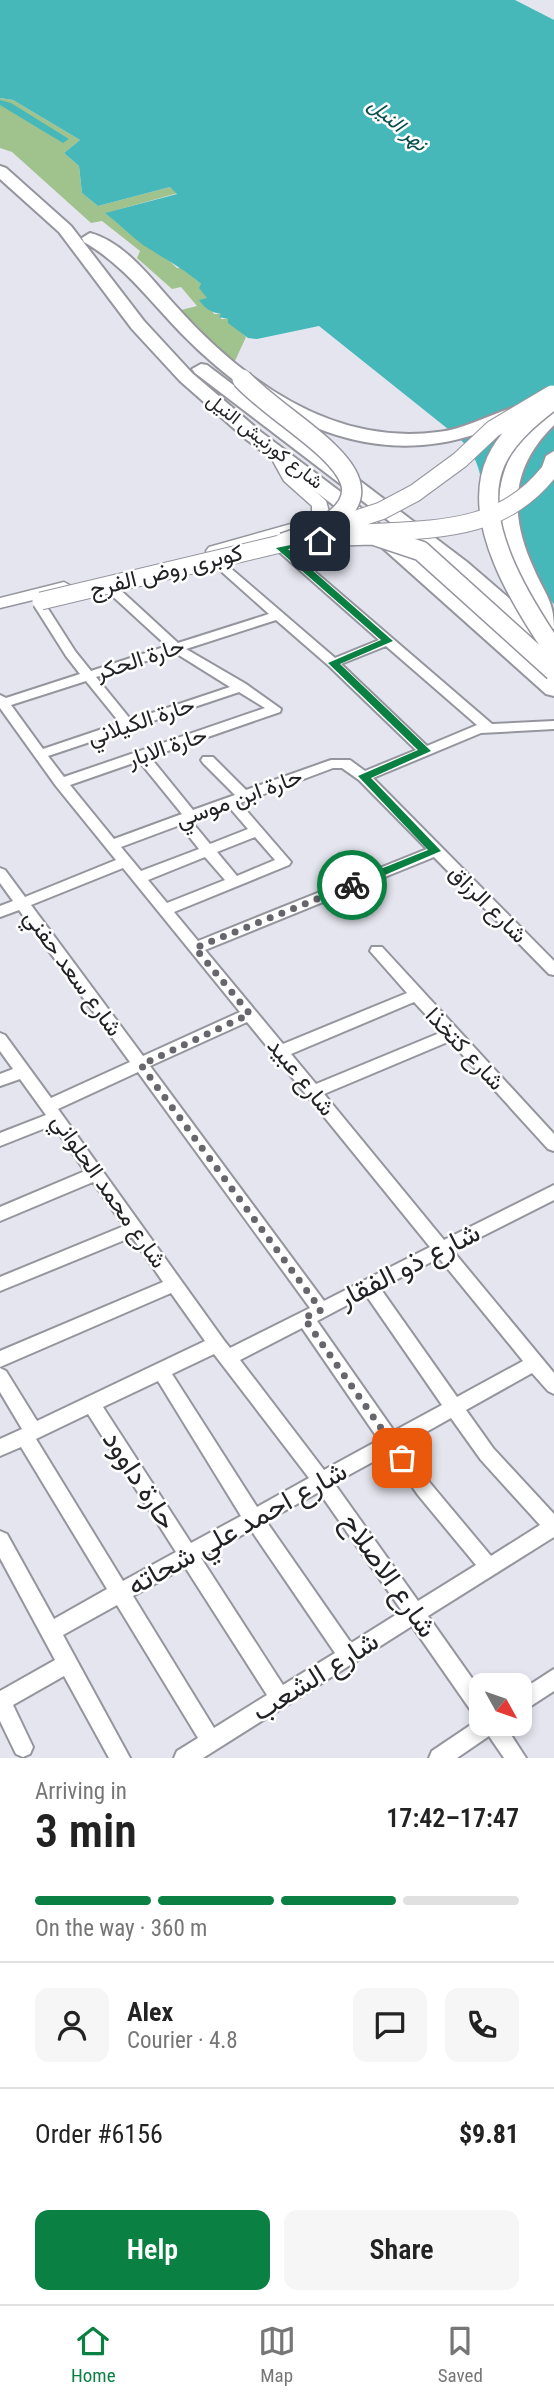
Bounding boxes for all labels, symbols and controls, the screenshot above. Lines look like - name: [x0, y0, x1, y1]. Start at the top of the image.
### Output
- water label: نهر النيل: [363, 92, 433, 157]
- street label: شارع كورنيش النيل: [202, 388, 328, 494]
- pin: [290, 511, 350, 571]
- icon: home: [301, 522, 339, 560]
- street label: كوبرى روض الفرج: [87, 539, 246, 605]
- street label: حارة الحكر: [91, 632, 188, 687]
- street label: حارة الكيلاني: [84, 691, 199, 756]
- street label: حارة الابار: [123, 721, 211, 774]
- street label: حارة ابن موسي: [172, 763, 308, 838]
- courier: [317, 850, 387, 920]
- street label: شارع الرزاق: [442, 859, 533, 950]
- icon: bike: [333, 866, 371, 904]
- street label: شارع سعد حفني: [14, 904, 128, 1044]
- street label: شارع كتخذا: [418, 1002, 510, 1097]
- street label: شارع عبيد: [260, 1033, 340, 1123]
- street label: شارع محمد الحلواني: [42, 1109, 172, 1276]
- street label: شارع ذو الفقار: [332, 1215, 486, 1317]
- street label: حارة داوود: [95, 1424, 184, 1536]
- pin: [372, 1428, 432, 1488]
- icon: bag: [383, 1439, 421, 1477]
- street label: شارع احمد علي شحاته: [122, 1454, 355, 1607]
- street label: شارع الاصلاح: [332, 1506, 444, 1645]
- street label: شارع الشعب: [246, 1624, 385, 1730]
- north arrow: [469, 1673, 532, 1736]
- map controls: [469, 1673, 532, 1736]
- text: Arriving in: [35, 1778, 127, 1805]
- text: 17:42–17:47: [386, 1803, 519, 1833]
- text: 3 min: [35, 1804, 137, 1858]
- text: On the way · 360 m: [35, 1915, 207, 1942]
- button: person: [35, 1988, 109, 2062]
- button: chat: [353, 1988, 427, 2062]
- button: phone: [445, 1988, 519, 2062]
- text: Alex: [127, 1997, 173, 2027]
- text: Courier · 4.8: [127, 2027, 238, 2054]
- text: Order #6156: [35, 2119, 163, 2149]
- text: $9.81: [459, 2119, 519, 2149]
- button: Help: [35, 2210, 270, 2290]
- button: Share: [284, 2210, 519, 2290]
- tab: Home: [71, 2322, 116, 2387]
- tab: Map: [258, 2322, 296, 2387]
- tab: Saved: [438, 2322, 483, 2387]

